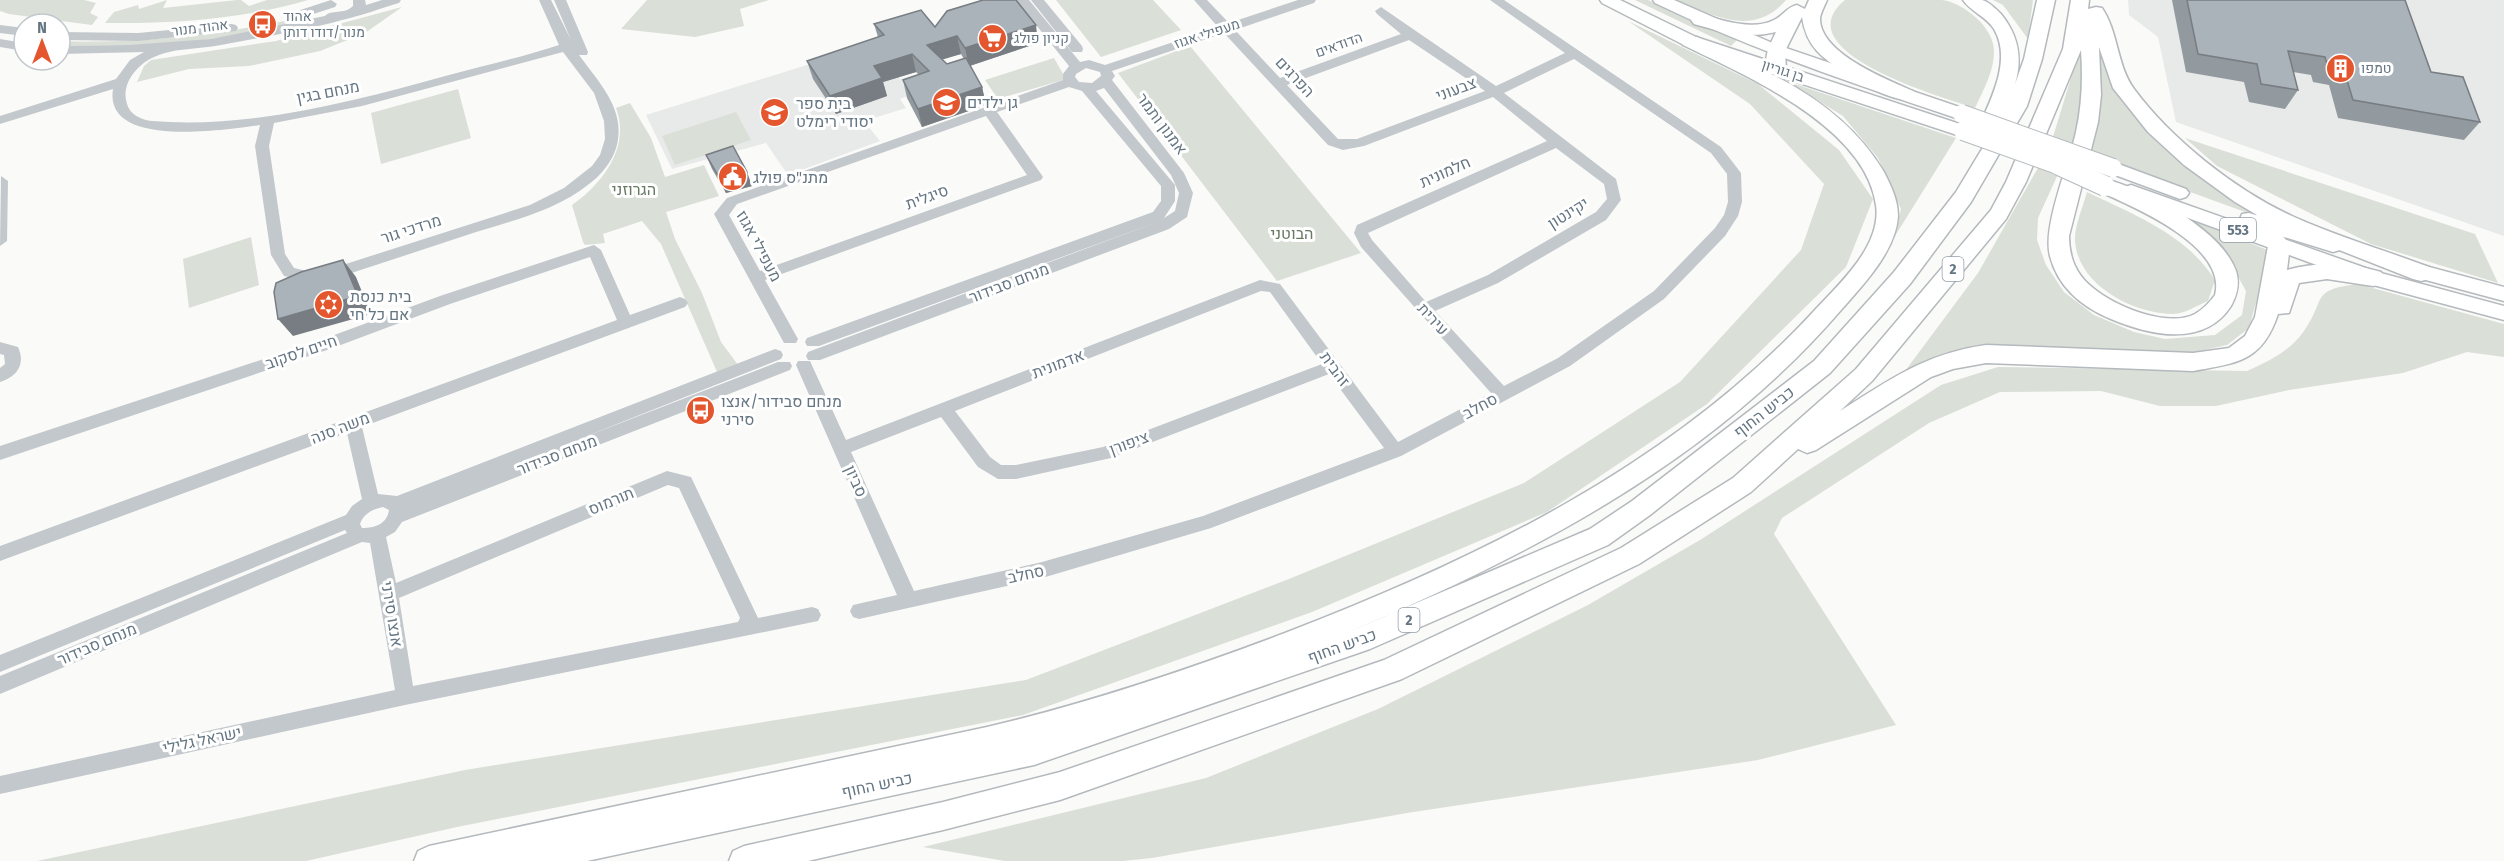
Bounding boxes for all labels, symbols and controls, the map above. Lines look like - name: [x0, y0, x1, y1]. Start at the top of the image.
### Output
- bus stop icon: אהוד מנור/דודו דותן: [246, 8, 278, 40]
- place label: אהוד מנור/דודו דותן: [283, 8, 365, 41]
- north arrow: [12, 12, 72, 72]
- street label: מעפילי אגוז: [1172, 15, 1242, 53]
- street label: אהוד מנור: [171, 16, 229, 40]
- text: N: [37, 18, 47, 37]
- supermarket icon: קניון פולג: [977, 22, 1009, 54]
- street label: הדודאים: [1313, 29, 1365, 61]
- place label: קניון פולג: [1014, 30, 1069, 47]
- building icon: טמפו: [2324, 52, 2356, 84]
- street label: הפרגים: [1272, 53, 1318, 101]
- street label: בן גוריון: [1760, 56, 1807, 86]
- place label: טמפו: [2361, 60, 2391, 77]
- street label: צבעוני: [1433, 73, 1479, 105]
- street label: מנחם בגין: [295, 77, 361, 107]
- school or university icon: גן ילדים: [930, 86, 962, 118]
- street label: אמנון ותמר: [1133, 90, 1191, 158]
- place label: גן ילדים: [967, 93, 1018, 112]
- place label: בית ספר יסודי רימלט: [796, 94, 874, 131]
- school or university icon: בית ספר יסודי רימלט: [759, 96, 791, 128]
- street label: חלמונית: [1417, 152, 1473, 192]
- public building icon: מתנ"ס פולג: [716, 161, 748, 193]
- place label: מתנ"ס פולג: [753, 168, 828, 187]
- park label: הגרוזני: [612, 180, 656, 199]
- street label: סיגלית: [903, 181, 951, 213]
- street label: יקינטון: [1544, 193, 1592, 233]
- street label: מעפילי אגוז: [732, 207, 786, 285]
- street label: מרדכי גור: [378, 210, 444, 248]
- road number: 553: [2220, 218, 2256, 242]
- park label: הבוטני: [1270, 224, 1314, 243]
- road number: 2: [1942, 257, 1964, 281]
- street label: מנחם סבידור: [966, 259, 1052, 307]
- place label: בית כנסת אם כל חי: [350, 287, 412, 324]
- synagogue icon: בית כנסת אם כל חי: [313, 289, 345, 321]
- street label: עירית: [1414, 299, 1452, 339]
- street label: חיים לסקוב: [263, 331, 339, 373]
- street label: אדמונית: [1029, 345, 1087, 383]
- street label: זהבית: [1316, 348, 1354, 390]
- street label: כביש החוף: [1730, 382, 1798, 442]
- street label: סחלב: [1459, 389, 1501, 423]
- place label: מנחם סבידור/אנצו סירני: [721, 392, 842, 429]
- bus stop icon: מנחם סבידור/אנצו סירני: [684, 394, 716, 426]
- street label: משה סנה: [308, 408, 372, 448]
- street label: ציפורן: [1107, 427, 1152, 459]
- street label: מנחם סבידור: [514, 431, 600, 479]
- street label: סביון: [841, 462, 871, 500]
- street label: תורמוס: [585, 483, 637, 519]
- street label: סחלב: [1006, 561, 1046, 587]
- street label: אנצו סירני: [377, 580, 407, 648]
- road number: 2: [1398, 608, 1420, 632]
- street label: מנחם סבידור: [55, 619, 139, 669]
- street label: כביש החוף: [1305, 625, 1379, 667]
- street label: ישראל גלילי: [161, 722, 243, 758]
- street label: כביש החוף: [840, 768, 914, 802]

